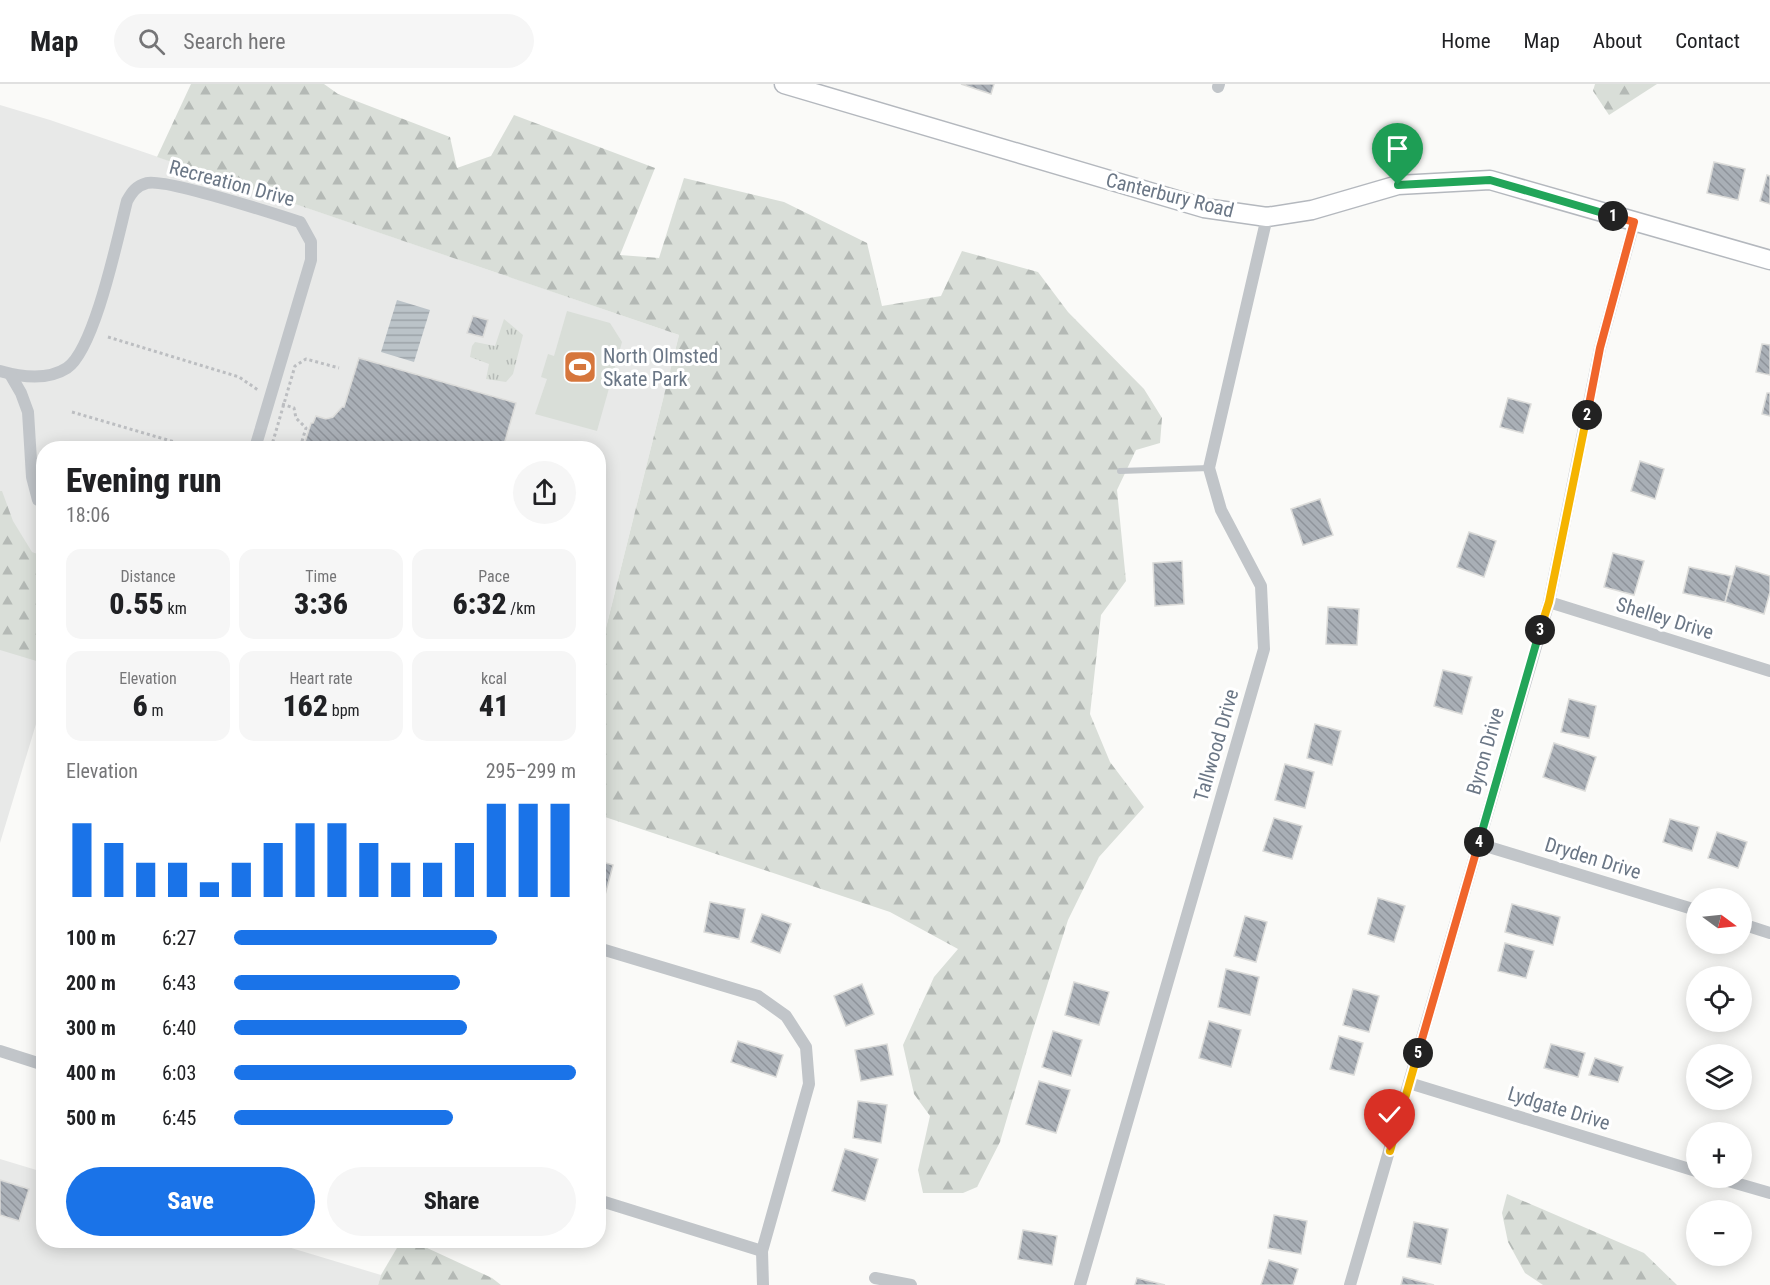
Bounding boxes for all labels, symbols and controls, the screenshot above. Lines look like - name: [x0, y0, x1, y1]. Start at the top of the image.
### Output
- search box: [114, 14, 534, 68]
- text: Map: [30, 25, 78, 58]
- icon: search: [135, 25, 168, 58]
- text: Search here: [183, 29, 286, 54]
- text: Home: [1441, 29, 1491, 53]
- text: Map: [1524, 29, 1560, 53]
- text: About: [1593, 29, 1642, 53]
- text: Contact: [1675, 29, 1740, 53]
- pin: [1372, 123, 1423, 185]
- icon: arrive: [1381, 132, 1414, 165]
- street label: Recreation Drive: [167, 155, 297, 211]
- street label: Canterbury Road: [1104, 168, 1236, 222]
- pin: 1: [1598, 201, 1628, 231]
- text: 1: [1609, 206, 1617, 225]
- place label: North Olmsted Skate Park: [603, 344, 718, 391]
- sports icon: North Olmsted Skate Park: [562, 349, 598, 385]
- pin: 2: [1572, 400, 1602, 430]
- text: 2: [1583, 405, 1591, 424]
- text: Evening run: [66, 461, 222, 500]
- button: share: [513, 461, 576, 524]
- text: 18:06: [66, 503, 110, 527]
- text: Distance: [120, 567, 176, 586]
- text: Time: [305, 567, 337, 586]
- text: Pace: [478, 567, 510, 586]
- text: 0.55: [109, 586, 164, 621]
- text: 3:36: [294, 586, 348, 621]
- text: 6:32: [452, 586, 507, 621]
- street label: Shelley Drive: [1613, 592, 1717, 644]
- text: km: [164, 599, 187, 618]
- text: /km: [507, 599, 536, 618]
- pin: 3: [1525, 615, 1555, 645]
- text: 3: [1536, 620, 1544, 639]
- text: Elevation: [119, 669, 177, 688]
- text: Heart rate: [289, 669, 353, 688]
- text: kcal: [481, 669, 507, 688]
- street label: Tallwood Drive: [1189, 686, 1243, 804]
- text: 6: [133, 688, 148, 723]
- text: 162: [282, 688, 328, 723]
- text: 41: [479, 688, 509, 723]
- text: m: [148, 701, 163, 720]
- text: bpm: [328, 701, 360, 720]
- street label: Byron Drive: [1461, 705, 1509, 797]
- text: Elevation: [66, 759, 138, 783]
- text: 295–299 m: [486, 759, 576, 783]
- pin: 4: [1464, 827, 1494, 857]
- text: 4: [1475, 832, 1483, 851]
- street label: Dryden Drive: [1542, 832, 1644, 884]
- north arrow: [1686, 888, 1752, 954]
- map controls: [1686, 888, 1752, 1266]
- text: 100 m: [66, 926, 116, 950]
- text: 6:27: [162, 926, 196, 950]
- button: locate: [1686, 966, 1752, 1032]
- text: 200 m: [66, 971, 116, 995]
- text: 6:43: [162, 971, 196, 995]
- text: 300 m: [66, 1016, 116, 1040]
- text: 6:40: [162, 1016, 196, 1040]
- pin: 5: [1403, 1038, 1433, 1068]
- text: 5: [1414, 1043, 1422, 1062]
- button: layers: [1686, 1044, 1752, 1110]
- text: 400 m: [66, 1061, 116, 1085]
- text: 6:03: [162, 1061, 196, 1085]
- street label: Lydgate Drive: [1505, 1081, 1613, 1135]
- pin: [1364, 1089, 1415, 1151]
- icon: check: [1373, 1098, 1406, 1131]
- text: 500 m: [66, 1106, 116, 1130]
- text: 6:45: [162, 1106, 196, 1130]
- button: +: [1686, 1122, 1752, 1188]
- button: Save: [66, 1167, 315, 1236]
- button: Share: [327, 1167, 576, 1236]
- button: −: [1686, 1200, 1752, 1266]

